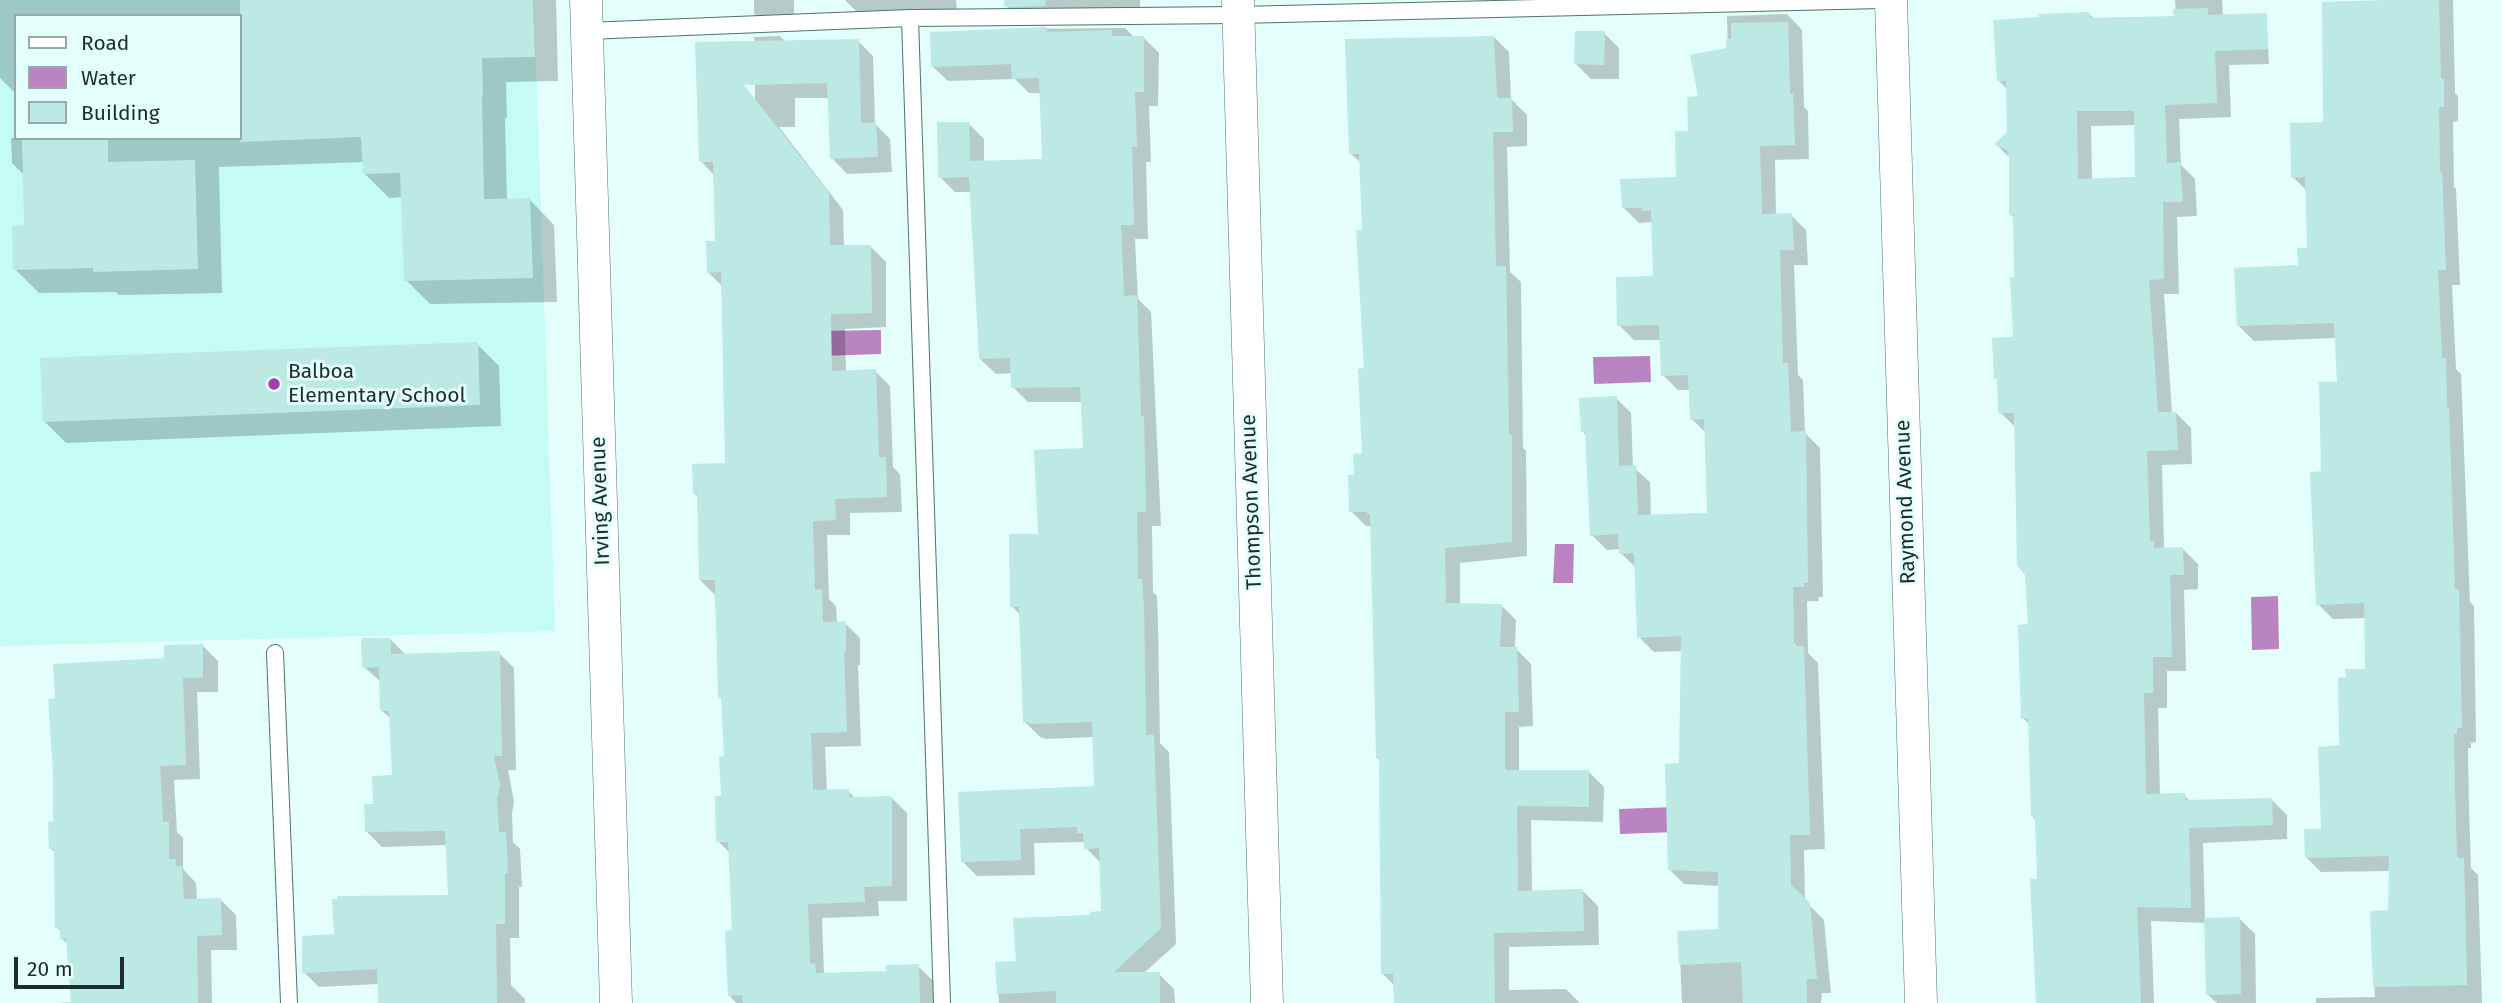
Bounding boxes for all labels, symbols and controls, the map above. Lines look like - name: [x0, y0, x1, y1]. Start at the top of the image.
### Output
- legend: [14, 14, 242, 140]
- text: Road: [81, 30, 129, 56]
- text: Water: [81, 65, 136, 91]
- text: Building: [81, 100, 160, 126]
- place label: Balboa Elementary School: [288, 359, 466, 409]
- marker: Balboa Elementary School: [266, 376, 282, 392]
- street label: Thompson Avenue: [1236, 414, 1268, 590]
- street label: Raymond Avenue: [1891, 419, 1921, 585]
- street label: Irving Avenue: [586, 436, 616, 566]
- scale bar: [18, 944, 128, 988]
- text: 20 m: [27, 956, 73, 982]

